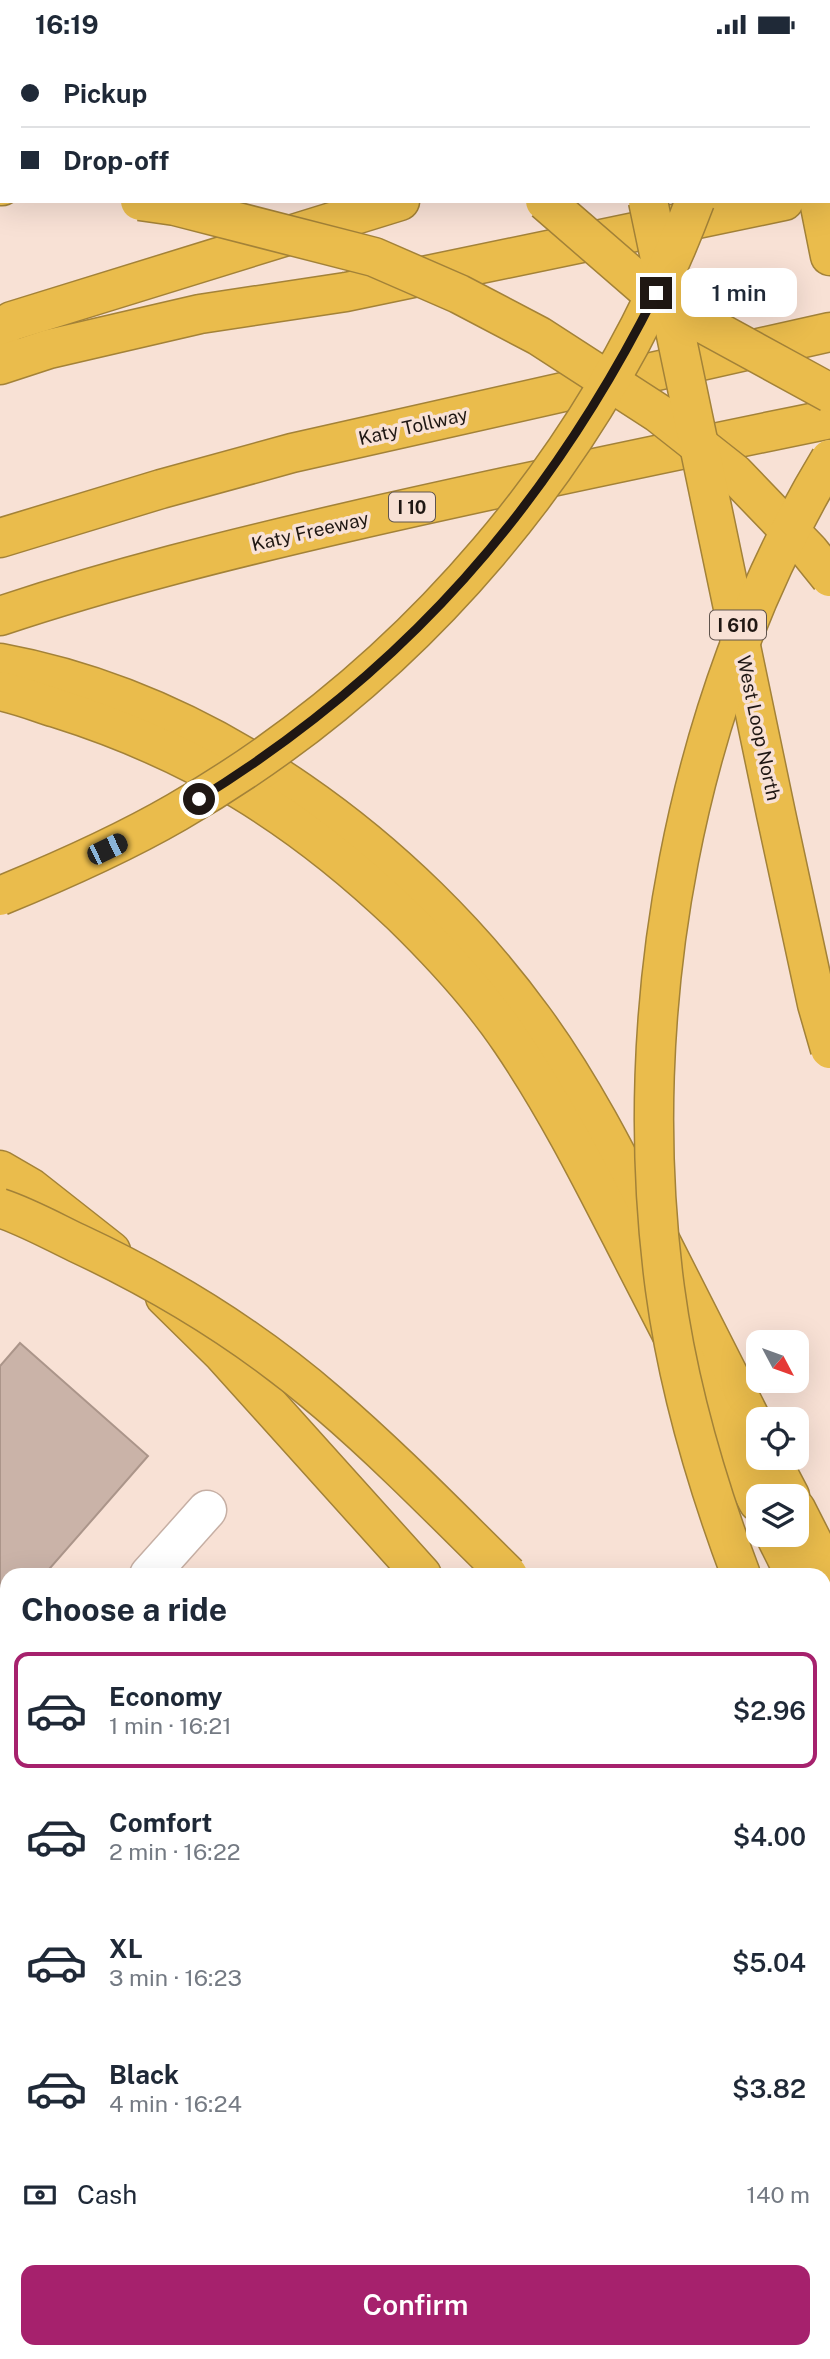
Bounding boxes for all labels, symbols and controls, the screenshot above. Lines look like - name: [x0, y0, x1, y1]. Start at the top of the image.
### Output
- text: 16:19: [35, 9, 99, 40]
- text: Pickup: [63, 78, 147, 109]
- text: Drop-off: [63, 145, 169, 176]
- callout: 1 min: [680, 268, 796, 317]
- route end: [640, 277, 672, 309]
- text: 1 min: [712, 279, 766, 306]
- street label: Katy Tollway: [356, 403, 470, 449]
- road number: I 10: [389, 493, 435, 521]
- street label: Katy Freeway: [249, 507, 371, 555]
- road number: I 610: [710, 611, 766, 639]
- street label: West Loop North: [733, 653, 785, 803]
- route start: [183, 783, 215, 815]
- car: [84, 830, 131, 868]
- north arrow: [746, 1330, 808, 1393]
- map controls: [746, 1330, 809, 1547]
- button: locate: [746, 1407, 809, 1470]
- button: layers: [746, 1484, 809, 1547]
- text: Choose a ride: [21, 1591, 227, 1628]
- icon: car: [25, 1679, 88, 1742]
- text: Economy: [109, 1681, 222, 1712]
- text: $2.96: [733, 1695, 806, 1726]
- text: 1 min · 16:21: [109, 1712, 232, 1739]
- icon: car: [25, 1805, 88, 1868]
- text: Comfort: [109, 1807, 212, 1838]
- text: $4.00: [733, 1821, 806, 1852]
- text: 2 min · 16:22: [109, 1838, 240, 1865]
- icon: car: [25, 1931, 88, 1994]
- text: XL: [109, 1933, 143, 1964]
- text: $5.04: [732, 1947, 806, 1978]
- text: 3 min · 16:23: [109, 1964, 242, 1991]
- icon: car: [25, 2057, 88, 2120]
- text: Black: [109, 2059, 179, 2090]
- text: $3.82: [732, 2073, 806, 2104]
- text: 4 min · 16:24: [109, 2090, 242, 2117]
- icon: cash: [21, 2176, 59, 2214]
- text: Cash: [77, 2179, 137, 2210]
- text: 140 m: [747, 2181, 810, 2208]
- button: Confirm: [21, 2265, 810, 2345]

